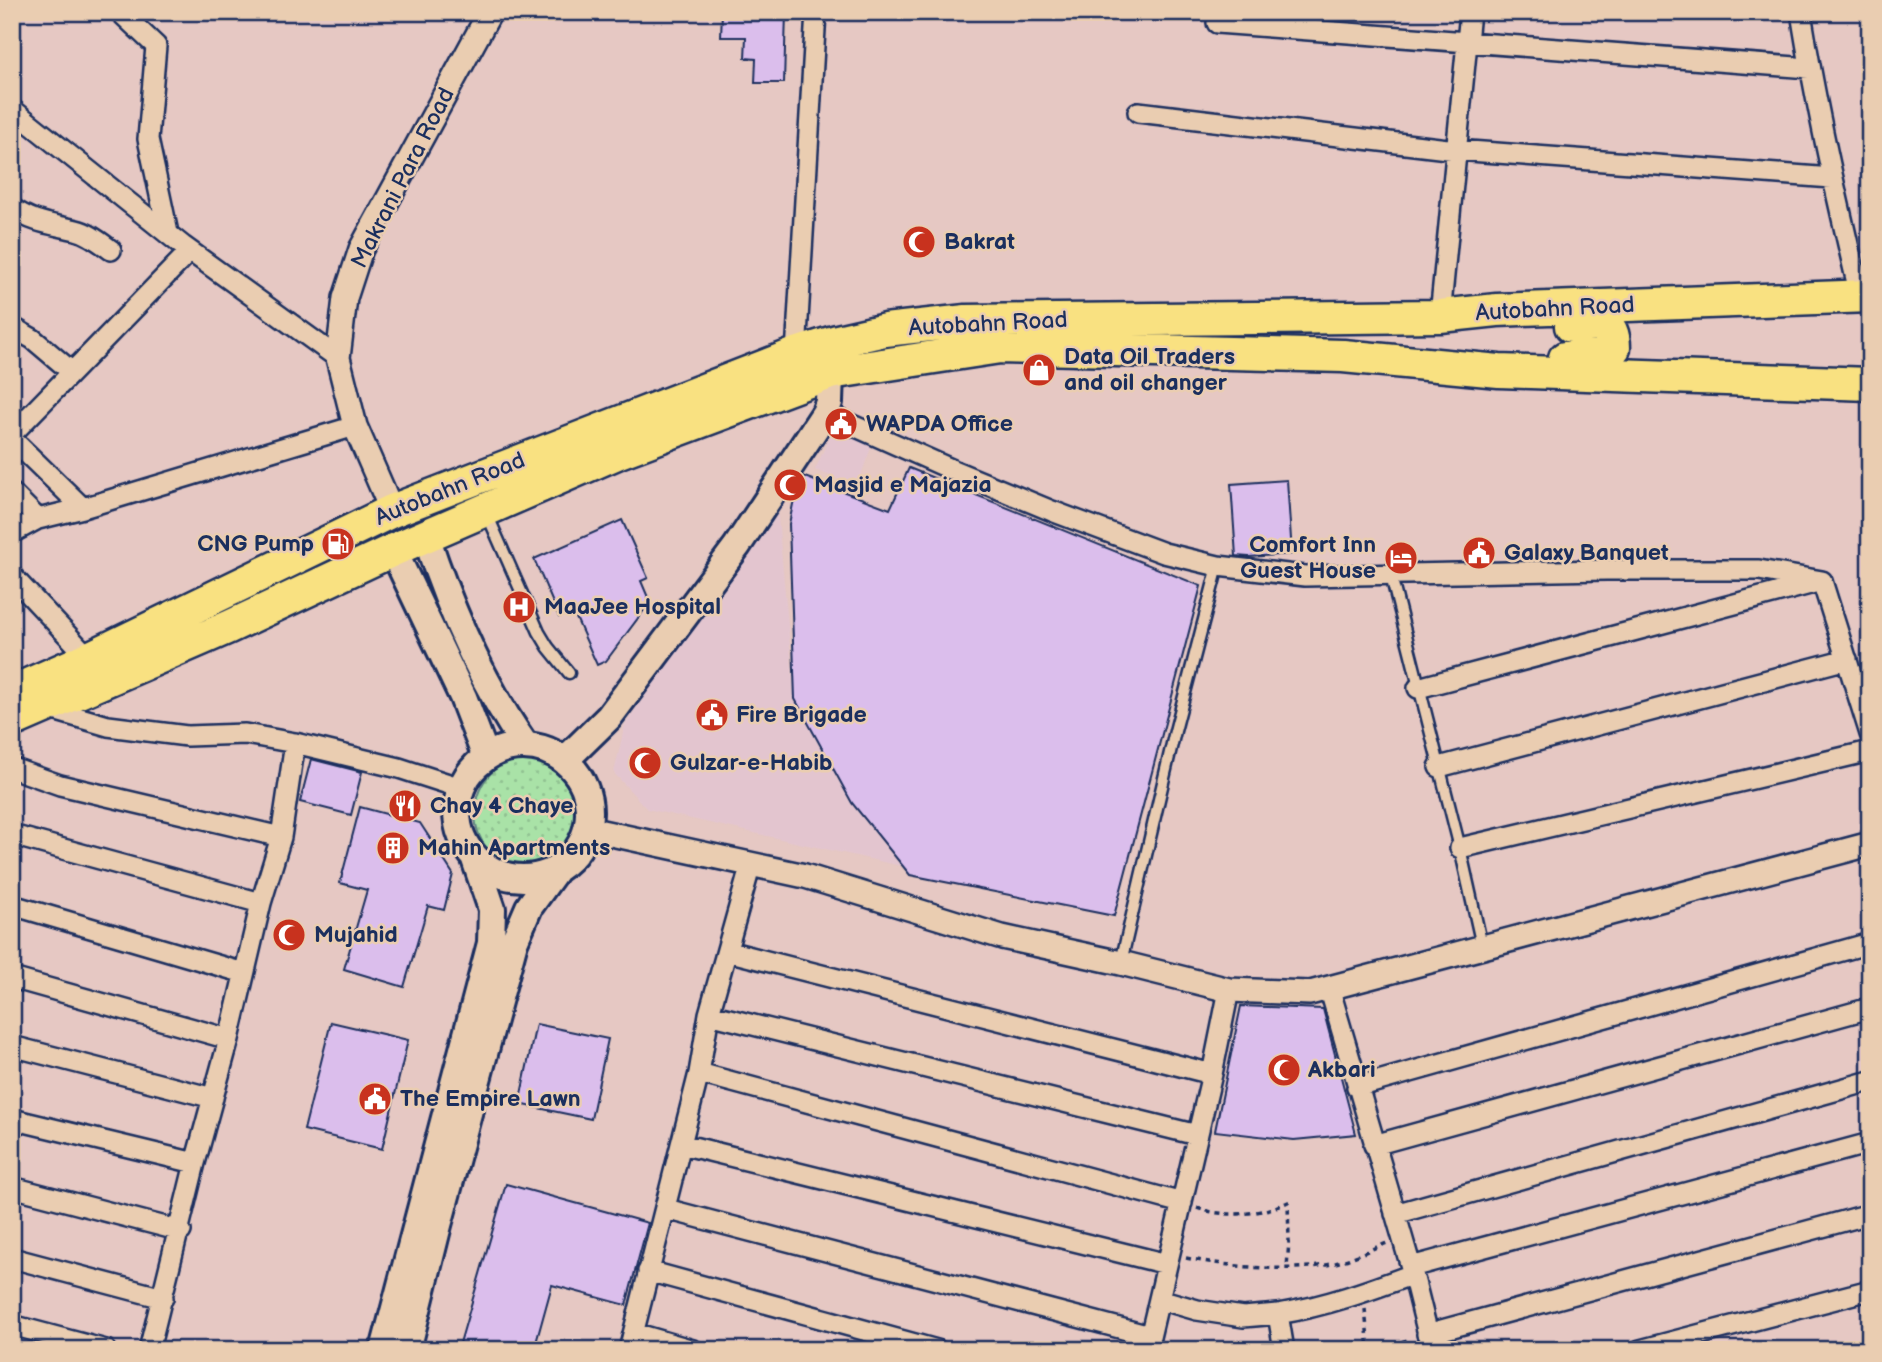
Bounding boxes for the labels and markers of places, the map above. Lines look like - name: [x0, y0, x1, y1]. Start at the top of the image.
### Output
- mosque icon: Bakrat: [900, 223, 938, 261]
- place label: Bakrat: [944, 228, 1015, 256]
- place label: Data Oil Traders and oil changer: [1064, 343, 1235, 397]
- shop icon: Data Oil Traders and oil changer: [1020, 351, 1058, 389]
- public building icon: WAPDA Office: [822, 405, 860, 443]
- place label: WAPDA Office: [866, 410, 1013, 438]
- mosque icon: Masjid e Majazia: [771, 466, 809, 504]
- place label: Masjid e Majazia: [814, 471, 992, 499]
- fuel station icon: CNG Pump: [319, 525, 357, 563]
- place label: CNG Pump: [197, 530, 314, 558]
- place label: Comfort Inn Guest House: [1240, 531, 1376, 585]
- public building icon: Galaxy Banquet: [1460, 534, 1498, 572]
- hotel icon: Comfort Inn Guest House: [1382, 539, 1420, 577]
- place label: Galaxy Banquet: [1504, 539, 1669, 567]
- hospital icon: MaaJee Hospital: [500, 588, 538, 626]
- place label: MaaJee Hospital: [544, 593, 721, 621]
- public building icon: Fire Brigade: [693, 696, 731, 734]
- place label: Fire Brigade: [736, 701, 867, 729]
- mosque icon: Gulzar-e-Habib: [626, 744, 664, 782]
- place label: Gulzar-e-Habib: [670, 749, 833, 777]
- restaurant icon: Chay 4 Chaye: [386, 787, 424, 825]
- place label: Chay 4 Chaye: [430, 792, 573, 820]
- building icon: Mahin Apartments: [374, 829, 412, 867]
- place label: Mahin Apartments: [418, 834, 610, 862]
- mosque icon: Mujahid: [270, 916, 308, 954]
- place label: Mujahid: [314, 921, 398, 949]
- mosque icon: Akbari: [1265, 1051, 1303, 1089]
- place label: Akbari: [1307, 1056, 1376, 1084]
- public building icon: The Empire Lawn: [356, 1080, 394, 1118]
- place label: The Empire Lawn: [400, 1085, 581, 1113]

